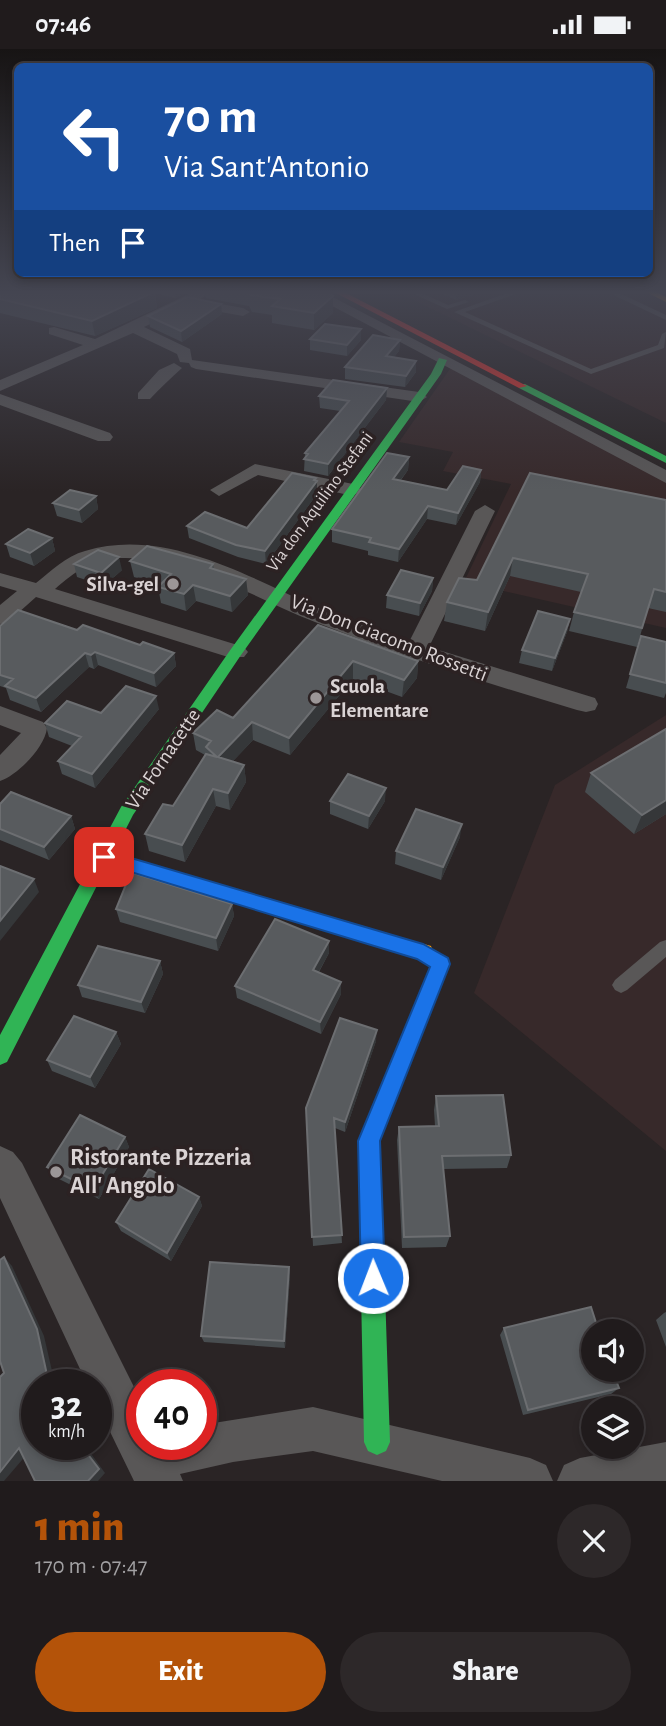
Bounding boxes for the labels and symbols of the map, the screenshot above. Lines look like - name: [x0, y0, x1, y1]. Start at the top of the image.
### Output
- street label: Via don Aquilino Stefani: [263, 429, 377, 575]
- place label: Silva-gel: [86, 574, 159, 595]
- marker: Silva-gel: [165, 576, 181, 592]
- street label: Via Don Giacomo Rossetti: [288, 591, 490, 685]
- place label: Scuola Elementare: [330, 676, 429, 721]
- marker: Scuola Elementare: [308, 690, 324, 706]
- street label: Via Fornacette: [122, 705, 204, 813]
- pin: [74, 827, 134, 887]
- place label: Ristorante Pizzeria All' Angolo: [70, 1146, 252, 1198]
- marker: Ristorante Pizzeria All' Angolo: [48, 1164, 64, 1180]
- position arrow: [336, 1241, 410, 1315]
- speed limit sign: 40: [126, 1369, 217, 1460]

